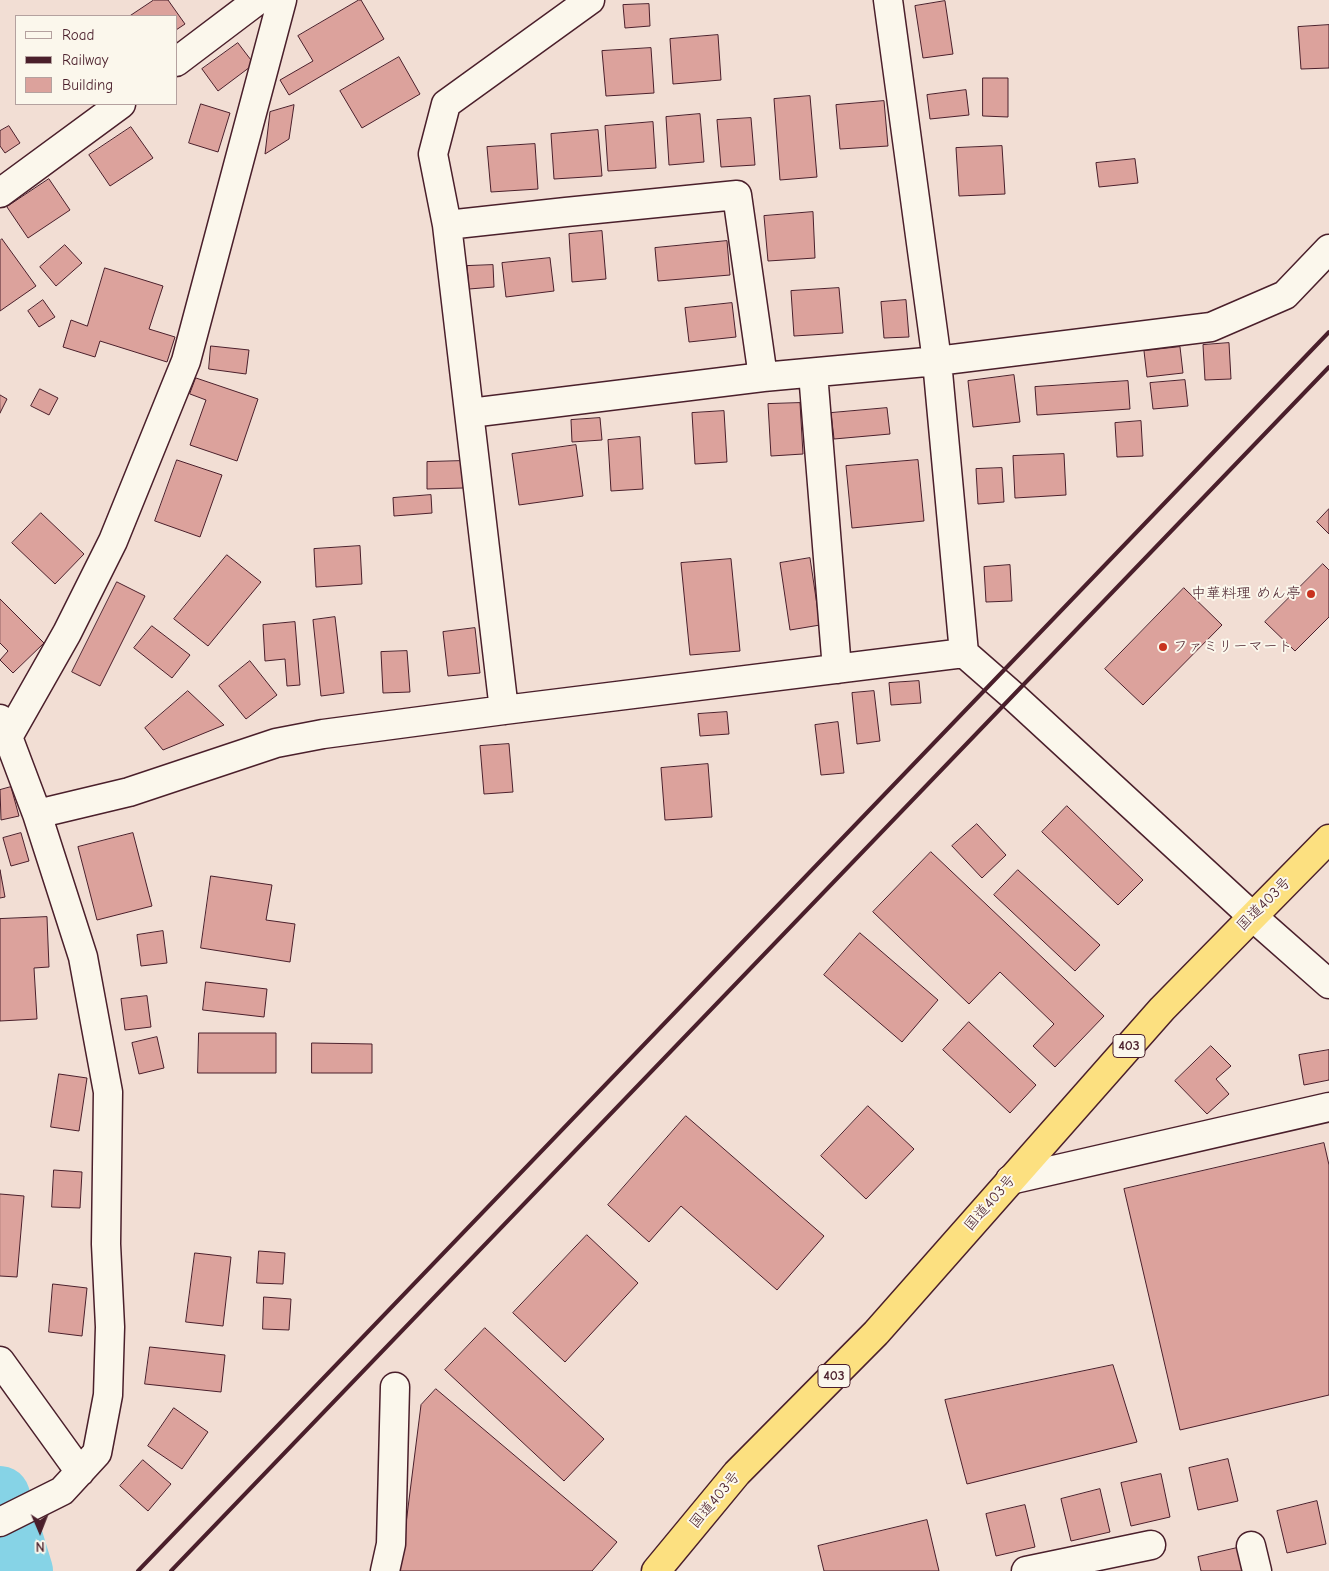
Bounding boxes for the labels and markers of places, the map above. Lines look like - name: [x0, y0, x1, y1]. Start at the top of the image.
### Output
- place label: 中華料理 めん亭: [1191, 585, 1301, 603]
- marker: 中華料理 めん亭: [1305, 588, 1317, 600]
- place label: ファミリーマート: [1173, 638, 1293, 656]
- marker: ファミリーマート: [1157, 641, 1169, 653]

